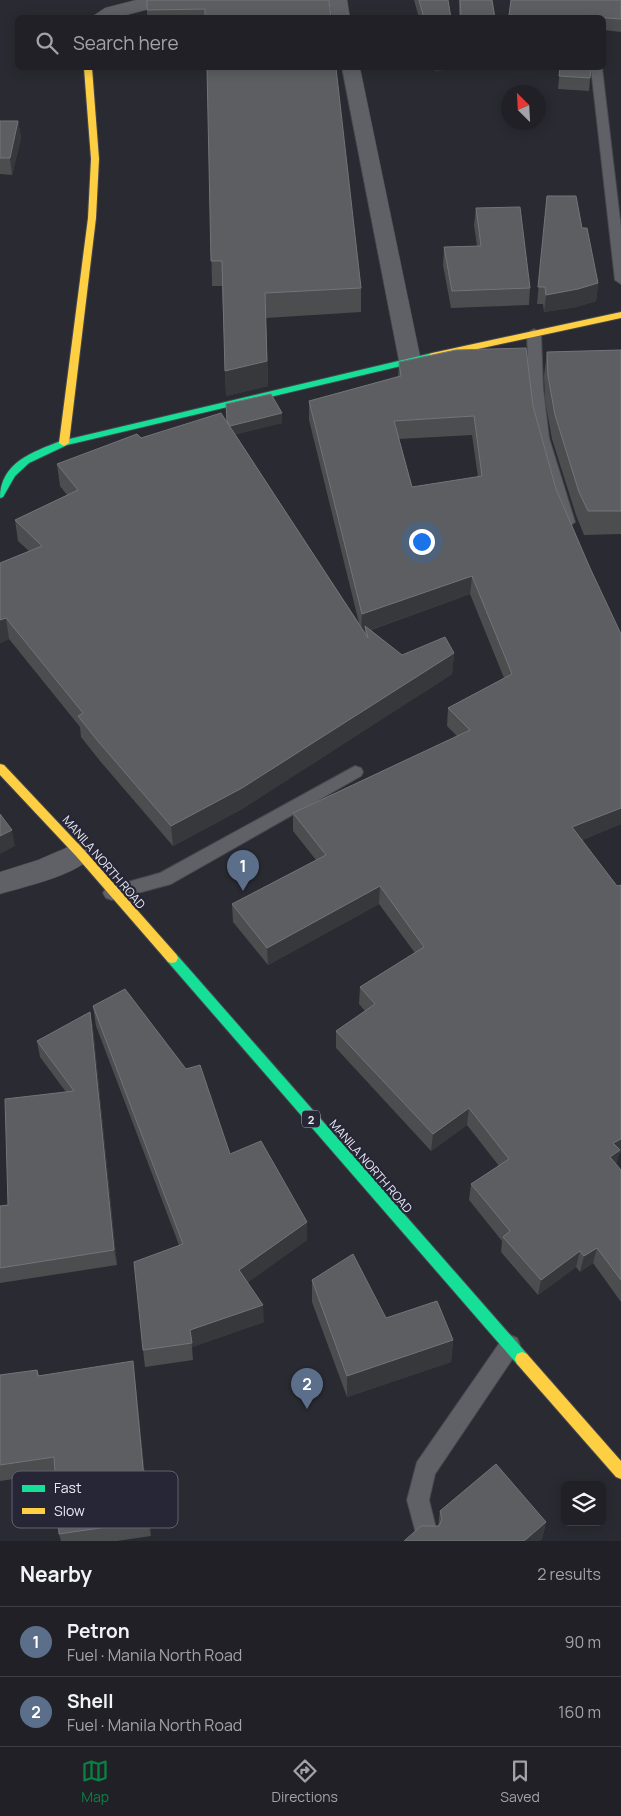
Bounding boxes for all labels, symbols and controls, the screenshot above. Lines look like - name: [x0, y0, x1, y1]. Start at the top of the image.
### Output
- search box: [15, 15, 606, 70]
- icon: search: [33, 29, 61, 57]
- text: Search here: [73, 30, 179, 56]
- north arrow: [501, 85, 546, 130]
- your location: [409, 529, 435, 555]
- street label: MANILA NORTH ROAD: [59, 812, 149, 912]
- pin: 1: [227, 850, 259, 891]
- road number: 2: [302, 1110, 320, 1128]
- street label: MANILA NORTH ROAD: [326, 1116, 416, 1216]
- pin: 2: [291, 1368, 323, 1409]
- legend: [12, 1471, 178, 1528]
- text: Fast: [54, 1478, 82, 1497]
- map controls: [561, 1481, 606, 1526]
- button: layers: [561, 1481, 606, 1526]
- text: Slow: [54, 1501, 85, 1520]
- text: Nearby: [20, 1560, 92, 1588]
- text: 2 results: [537, 1563, 601, 1585]
- text: Petron: [67, 1618, 130, 1644]
- text: 1: [32, 1631, 40, 1653]
- text: 90 m: [565, 1631, 601, 1653]
- text: Fuel · Manila North Road: [67, 1644, 242, 1666]
- text: Shell: [67, 1688, 113, 1714]
- text: 2: [31, 1701, 41, 1723]
- text: 160 m: [558, 1701, 601, 1723]
- text: Fuel · Manila North Road: [67, 1714, 242, 1736]
- tab: Map: [81, 1757, 109, 1806]
- tab: Directions: [272, 1757, 338, 1806]
- tab: Saved: [500, 1757, 540, 1806]

